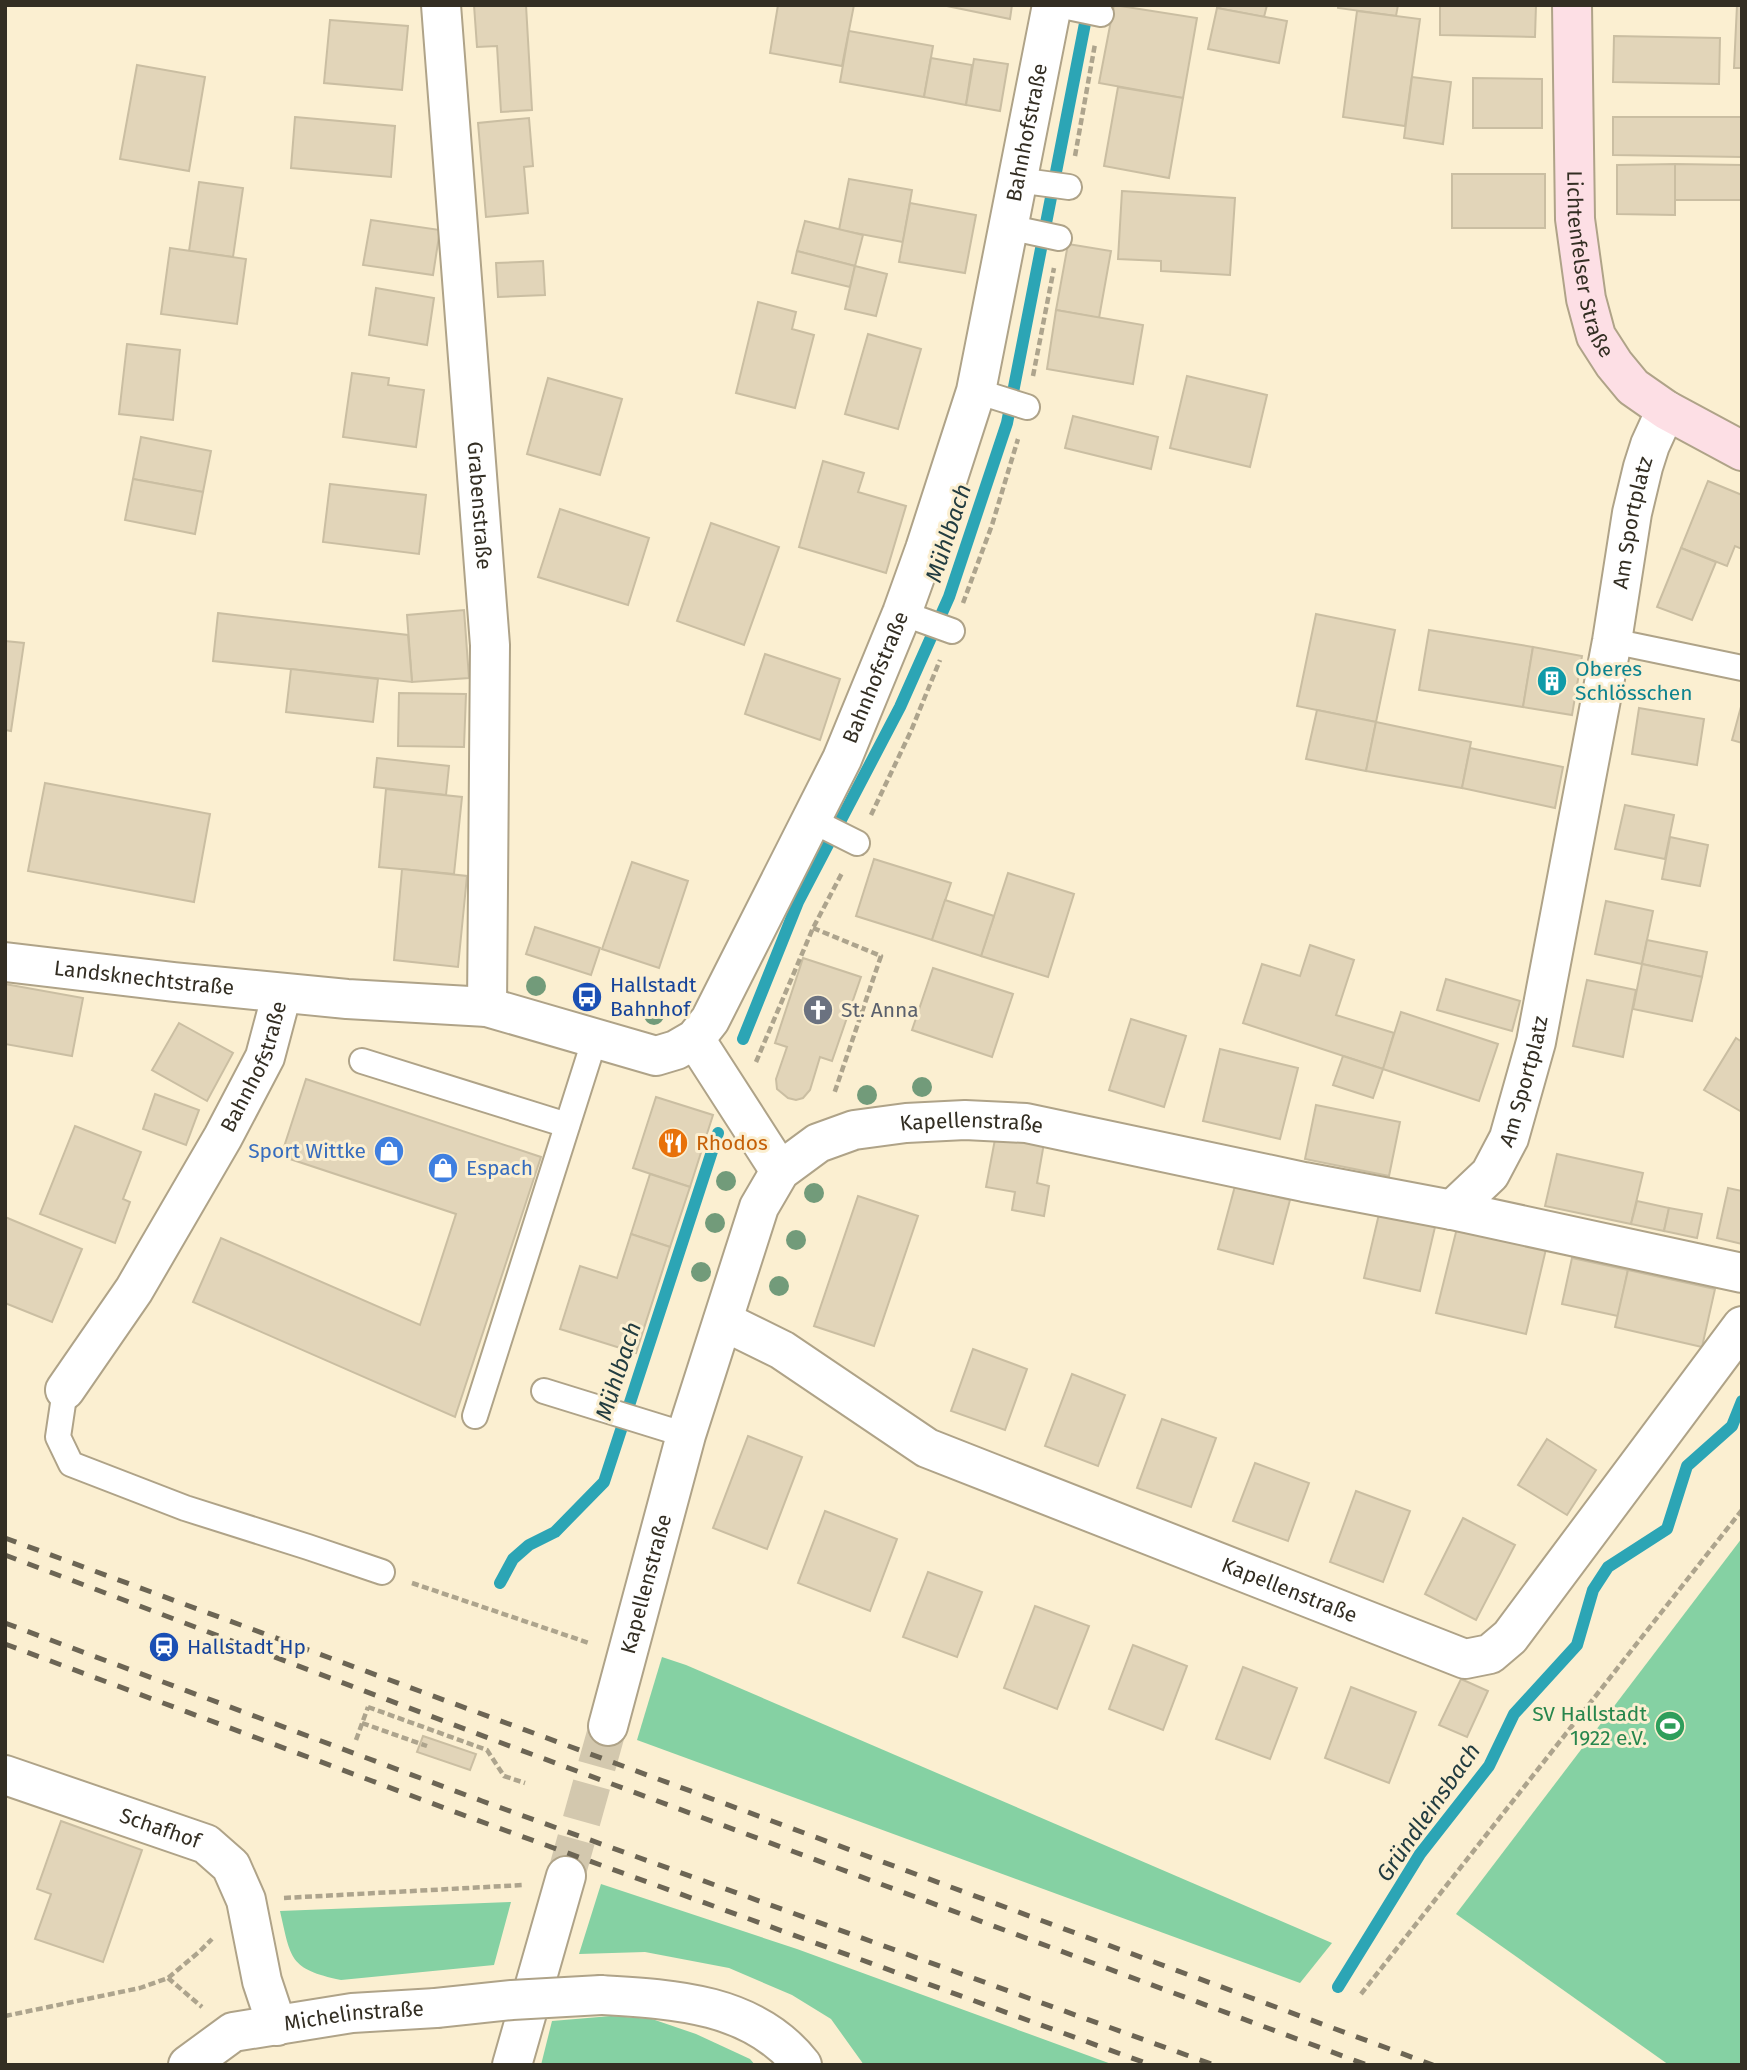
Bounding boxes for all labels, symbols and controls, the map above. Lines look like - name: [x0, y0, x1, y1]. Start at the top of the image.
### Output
- street label: Bahnhofstraße: [1001, 61, 1053, 204]
- street label: Lichtenfelser Straße: [1561, 170, 1620, 363]
- street label: Grabenstraße: [461, 441, 497, 571]
- street label: Am Sportplatz: [1607, 453, 1659, 591]
- water label: Mühlbach: [919, 480, 977, 586]
- street label: Bahnhofstraße: [837, 607, 914, 747]
- place label: Oberes Schlösschen: [1575, 656, 1693, 706]
- building icon: Oberes Schlösschen: [1535, 664, 1569, 698]
- street label: Landsknechtstraße: [53, 955, 235, 1001]
- place label: Hallstadt Bahnhof: [610, 972, 697, 1022]
- bus stop icon: Hallstadt Bahnhof: [570, 980, 604, 1014]
- church icon: St. Anna: [801, 993, 835, 1027]
- place label: St. Anna: [841, 997, 919, 1023]
- street label: Bahnhofstraße: [215, 998, 292, 1137]
- street label: Am Sportplatz: [1494, 1014, 1554, 1151]
- street label: Kapellenstraße: [898, 1107, 1046, 1139]
- restaurant icon: Rhodos: [656, 1126, 690, 1160]
- place label: Rhodos: [696, 1130, 768, 1156]
- shop icon: Sport Wittke: [372, 1134, 406, 1168]
- place label: Sport Wittke: [248, 1138, 366, 1164]
- shop icon: Espach: [426, 1151, 460, 1185]
- place label: Espach: [466, 1155, 533, 1181]
- water label: Mühlbach: [589, 1318, 647, 1424]
- street label: Kapellenstraße: [615, 1511, 677, 1657]
- street label: Kapellenstraße: [1218, 1552, 1361, 1628]
- station icon: Hallstadt Hp: [147, 1630, 181, 1664]
- place label: Hallstadt Hp: [187, 1634, 306, 1660]
- place label: SV Hallstadt 1922 e.V.: [1532, 1701, 1647, 1751]
- sports icon: SV Hallstadt 1922 e.V.: [1653, 1709, 1687, 1743]
- water label: Gründleinsbach: [1370, 1737, 1486, 1887]
- street label: Schafhof: [116, 1802, 206, 1855]
- street label: Michelinstraße: [282, 1996, 425, 2037]

